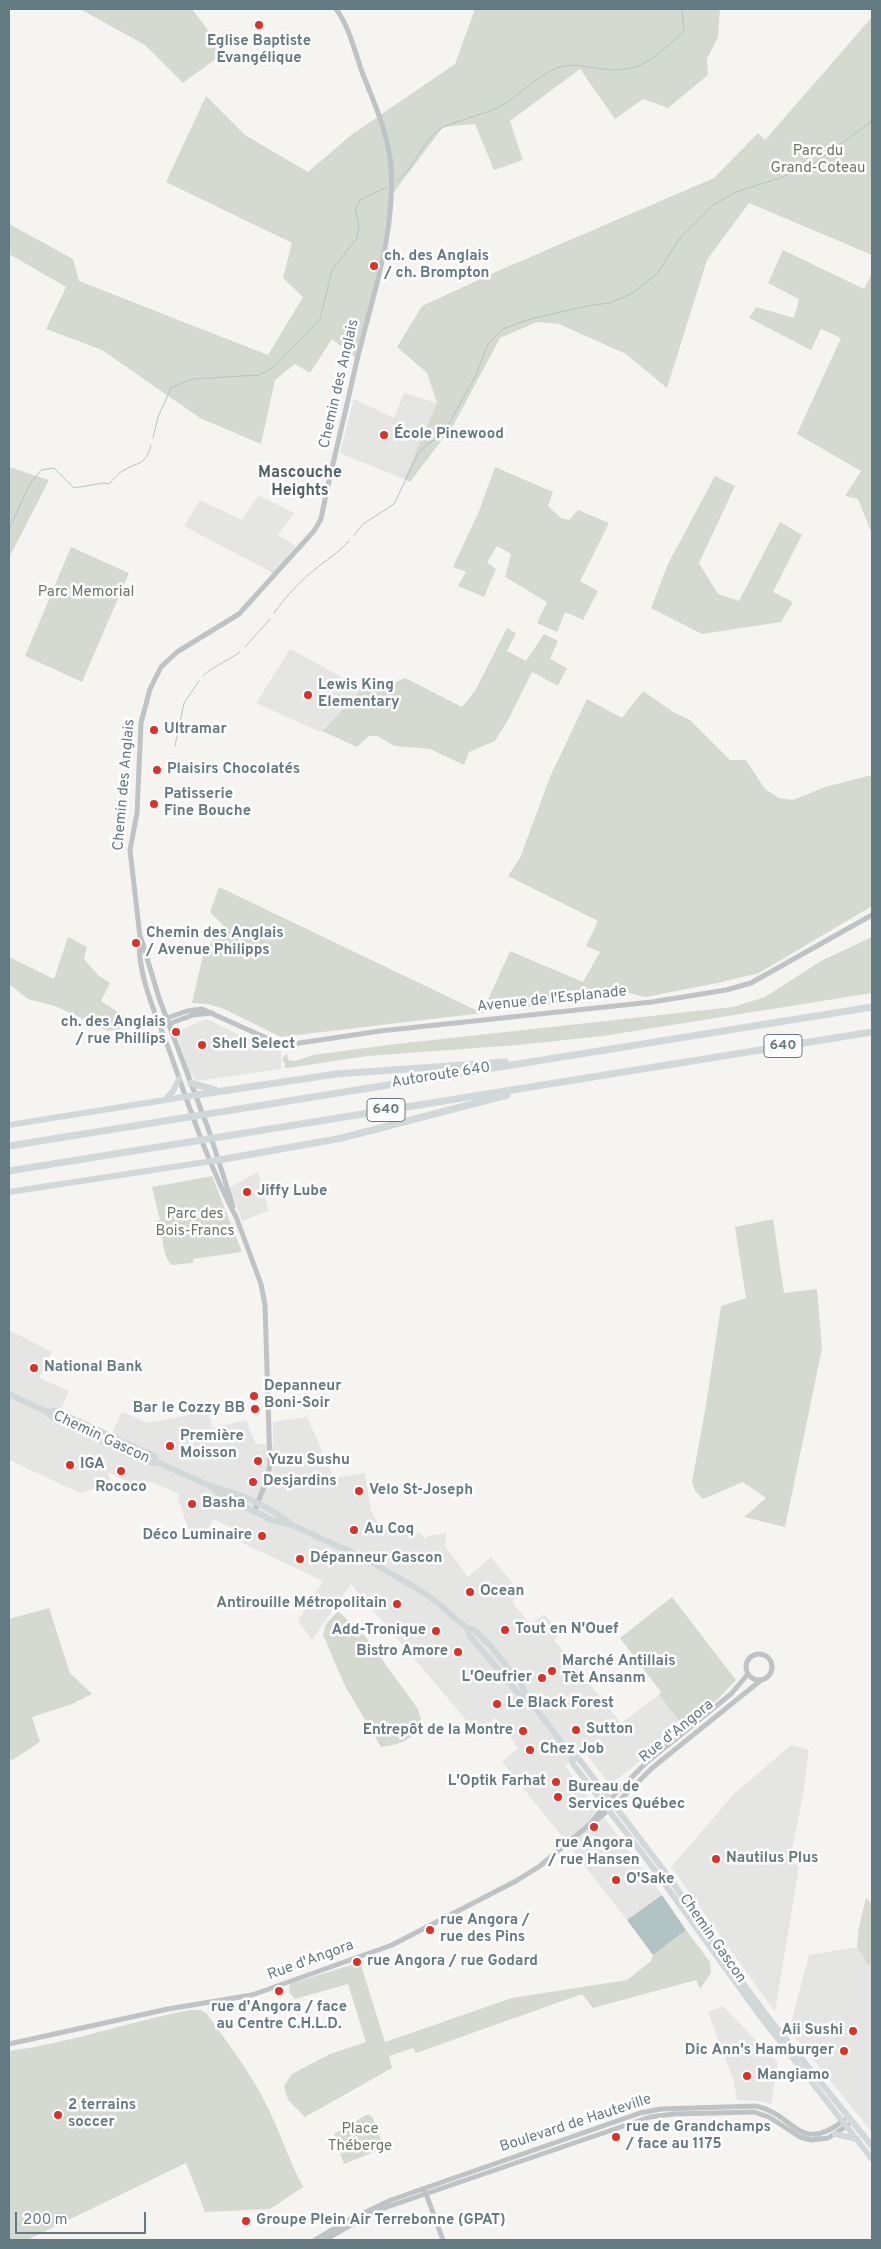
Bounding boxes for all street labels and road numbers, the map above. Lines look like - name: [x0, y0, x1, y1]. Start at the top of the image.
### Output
- street label: Chemin des Anglais: [316, 318, 364, 450]
- street label: Chemin des Anglais: [110, 718, 140, 852]
- street label: Avenue de l'Esplanade: [476, 983, 628, 1017]
- road number: 640: [764, 1034, 802, 1058]
- street label: Autoroute 640: [390, 1059, 492, 1093]
- road number: 640: [367, 1098, 405, 1122]
- street label: Chemin Gascon: [50, 1408, 152, 1468]
- street label: Rue d'Angora: [636, 1697, 718, 1767]
- street label: Chemin Gascon: [675, 1891, 749, 1987]
- street label: Rue d'Angora: [265, 1937, 357, 1985]
- street label: Boulevard de Hauteville: [498, 2091, 654, 2157]

